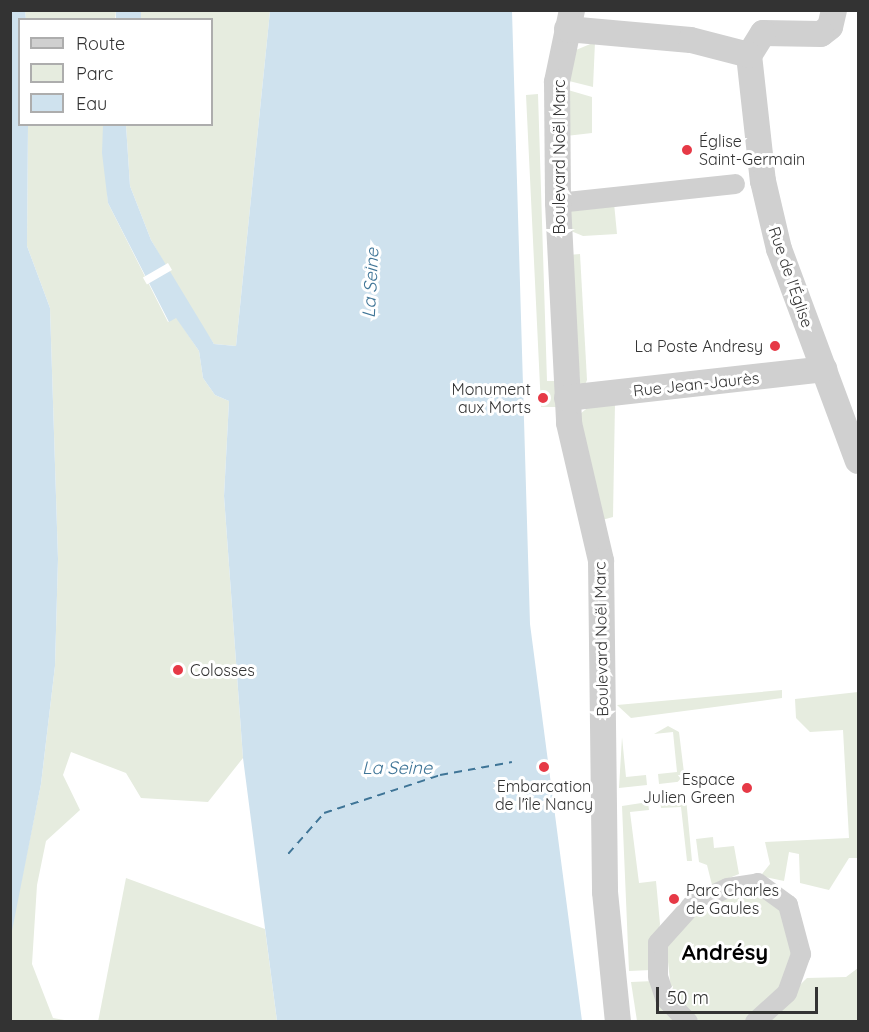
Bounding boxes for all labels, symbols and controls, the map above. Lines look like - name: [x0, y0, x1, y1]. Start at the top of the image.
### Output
- legend: [18, 18, 213, 126]
- text: Route: [76, 32, 125, 55]
- text: Parc: [76, 62, 113, 85]
- street label: Boulevard Noël Marc: [549, 79, 569, 235]
- text: Eau: [76, 92, 107, 115]
- place label: Église Saint-Germain: [699, 131, 805, 169]
- marker: Église Saint-Germain: [680, 143, 694, 157]
- street label: Rue de l'Église: [765, 224, 817, 330]
- water label: La Seine: [358, 247, 384, 319]
- place label: La Poste Andresy: [634, 336, 763, 356]
- marker: La Poste Andresy: [768, 339, 782, 353]
- street label: Rue Jean-Jaurès: [632, 368, 760, 400]
- place label: Monument aux Morts: [451, 379, 531, 417]
- marker: Monument aux Morts: [536, 391, 550, 405]
- street label: Boulevard Noël Marc: [590, 561, 612, 717]
- place label: Colosses: [190, 660, 255, 680]
- marker: Colosses: [171, 663, 185, 677]
- water label: La Seine: [362, 757, 432, 779]
- marker: Embarcation de l'île Nancy: [537, 760, 551, 774]
- place label: Espace Julien Green: [643, 769, 735, 807]
- place label: Embarcation de l'île Nancy: [495, 776, 593, 814]
- marker: Espace Julien Green: [740, 781, 754, 795]
- place label: Parc Charles de Gaules: [686, 880, 779, 918]
- marker: Parc Charles de Gaules: [667, 892, 681, 906]
- district label: Andrésy: [682, 940, 768, 966]
- scale bar: [659, 975, 821, 1013]
- text: 50 m: [667, 986, 709, 1009]

